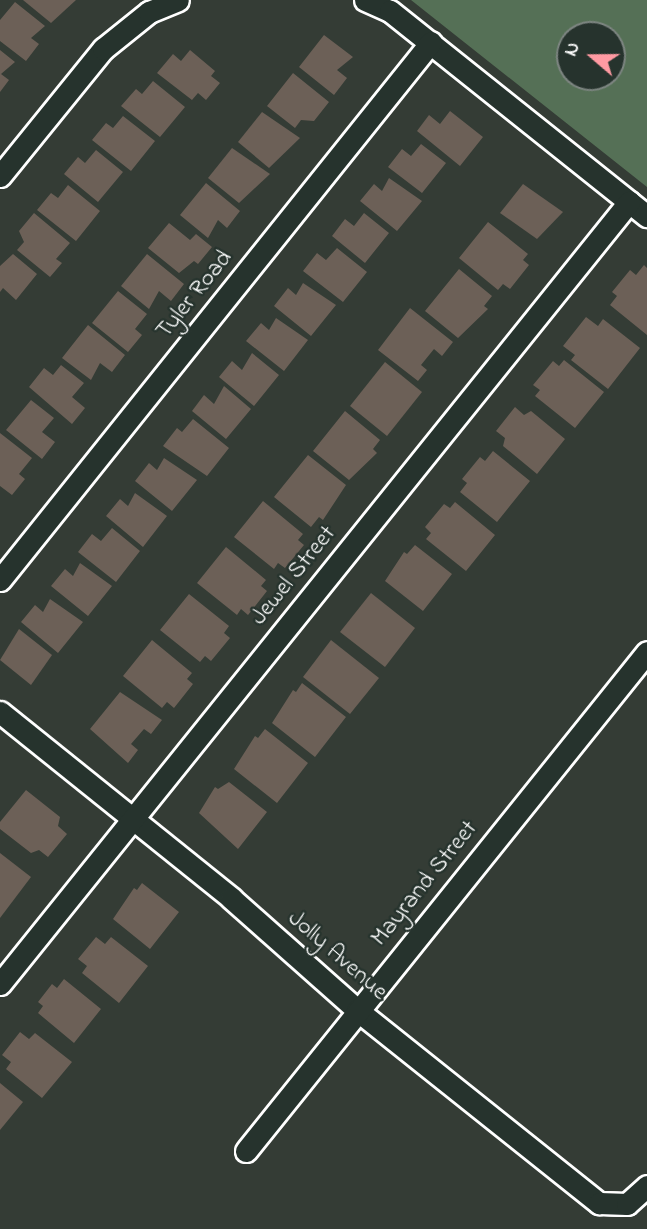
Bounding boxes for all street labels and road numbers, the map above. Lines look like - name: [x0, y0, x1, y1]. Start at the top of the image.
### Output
- street label: Tyler Road: [151, 245, 239, 345]
- street label: Jewel Street: [245, 521, 343, 631]
- street label: Mayrand Street: [366, 815, 484, 953]
- street label: Jolly Avenue: [281, 905, 393, 1007]

